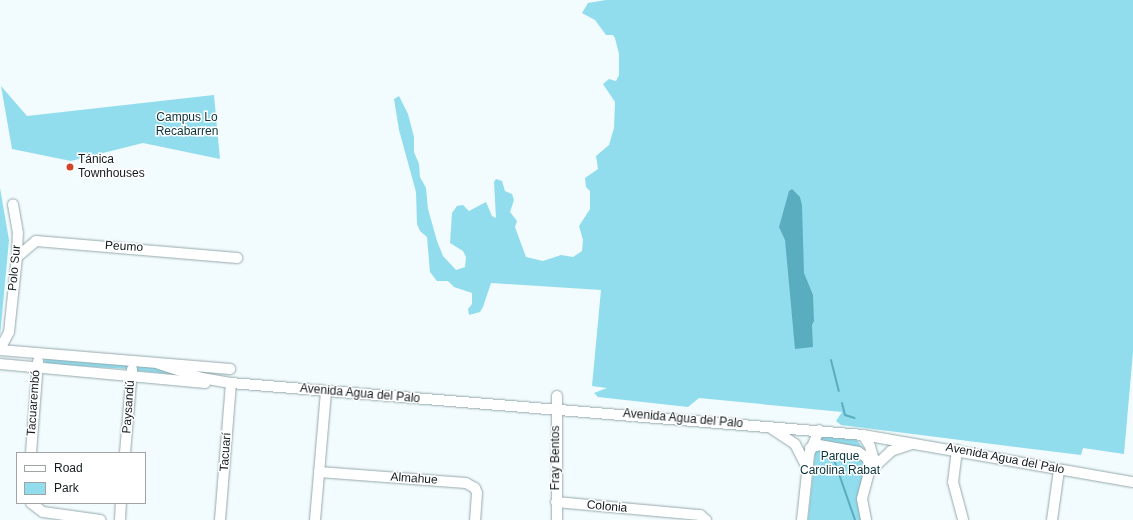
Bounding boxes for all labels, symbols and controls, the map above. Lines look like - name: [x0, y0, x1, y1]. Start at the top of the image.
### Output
- park label: Campus Lo Recabarren: [156, 111, 218, 139]
- place label: Tánica Townhouses: [78, 153, 145, 181]
- marker: Tánica Townhouses: [65, 162, 75, 172]
- street label: Peumo: [105, 239, 143, 255]
- street label: Polo Sur: [6, 244, 24, 292]
- street label: Tacuarembó: [25, 370, 43, 436]
- street label: Paysandú: [120, 380, 138, 434]
- street label: Avenida Agua del Palo: [299, 382, 421, 406]
- street label: Avenida Agua del Palo: [622, 407, 744, 431]
- street label: Fray Bentos: [549, 426, 563, 490]
- street label: Tacuarí: [217, 432, 235, 472]
- street label: Avenida Agua del Palo: [944, 440, 1066, 478]
- park label: Parque Carolina Rabat: [800, 450, 880, 478]
- legend: [16, 452, 146, 504]
- text: Road: [54, 461, 83, 475]
- street label: Almahue: [390, 470, 438, 488]
- text: Park: [54, 481, 79, 495]
- street label: Colonia: [586, 498, 628, 516]

